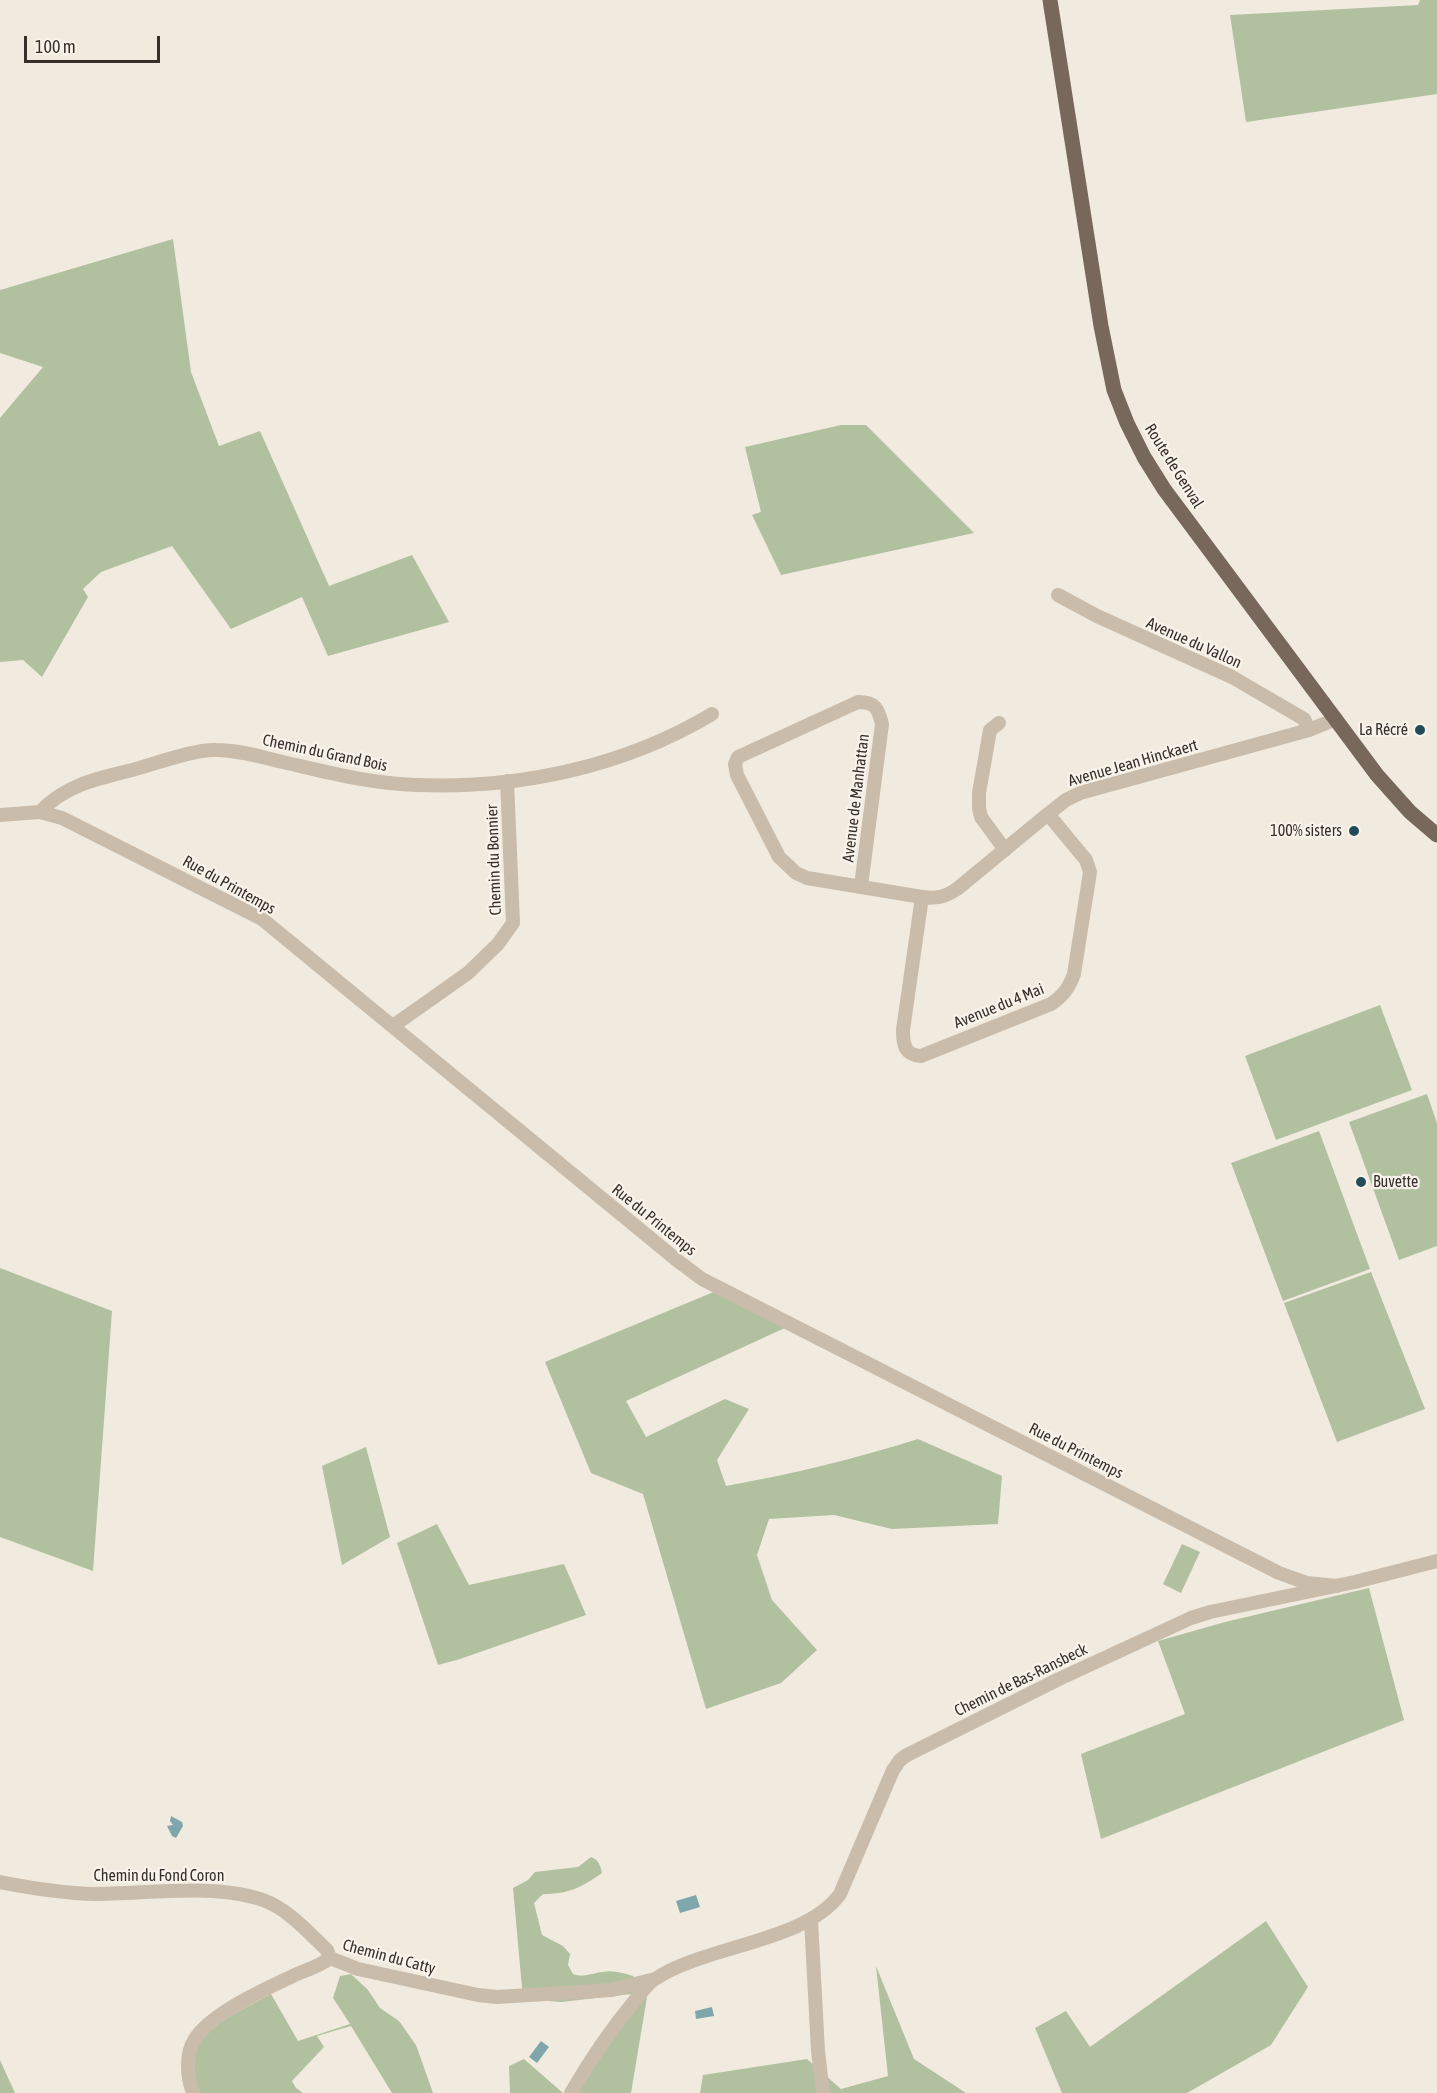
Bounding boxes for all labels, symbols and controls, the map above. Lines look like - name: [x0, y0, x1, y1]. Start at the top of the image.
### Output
- scale bar: [27, 24, 164, 62]
- text: 100 m: [35, 36, 76, 57]
- street label: Route de Genval: [1140, 420, 1208, 512]
- street label: Avenue du Vallon: [1143, 613, 1245, 673]
- place label: La Récré: [1359, 720, 1408, 740]
- marker: La Récré: [1413, 723, 1427, 737]
- street label: Chemin du Grand Bois: [261, 730, 389, 776]
- street label: Avenue de Manhattan: [839, 733, 873, 863]
- street label: Avenue Jean Hinckaert: [1066, 735, 1200, 791]
- street label: Chemin du Bonnier: [482, 804, 506, 916]
- place label: 100% sisters: [1270, 821, 1342, 841]
- marker: 100% sisters: [1347, 824, 1361, 838]
- street label: Rue du Printemps: [179, 852, 279, 918]
- street label: Avenue du 4 Mai: [951, 979, 1047, 1033]
- place label: Buvette: [1373, 1172, 1418, 1192]
- marker: Buvette: [1354, 1175, 1368, 1189]
- street label: Rue du Printemps: [608, 1180, 700, 1260]
- street label: Rue du Printemps: [1026, 1419, 1126, 1483]
- street label: Chemin de Bas-Ransbeck: [951, 1639, 1091, 1721]
- street label: Chemin du Fond Coron: [94, 1866, 224, 1886]
- street label: Chemin du Catty: [340, 1935, 438, 1979]

